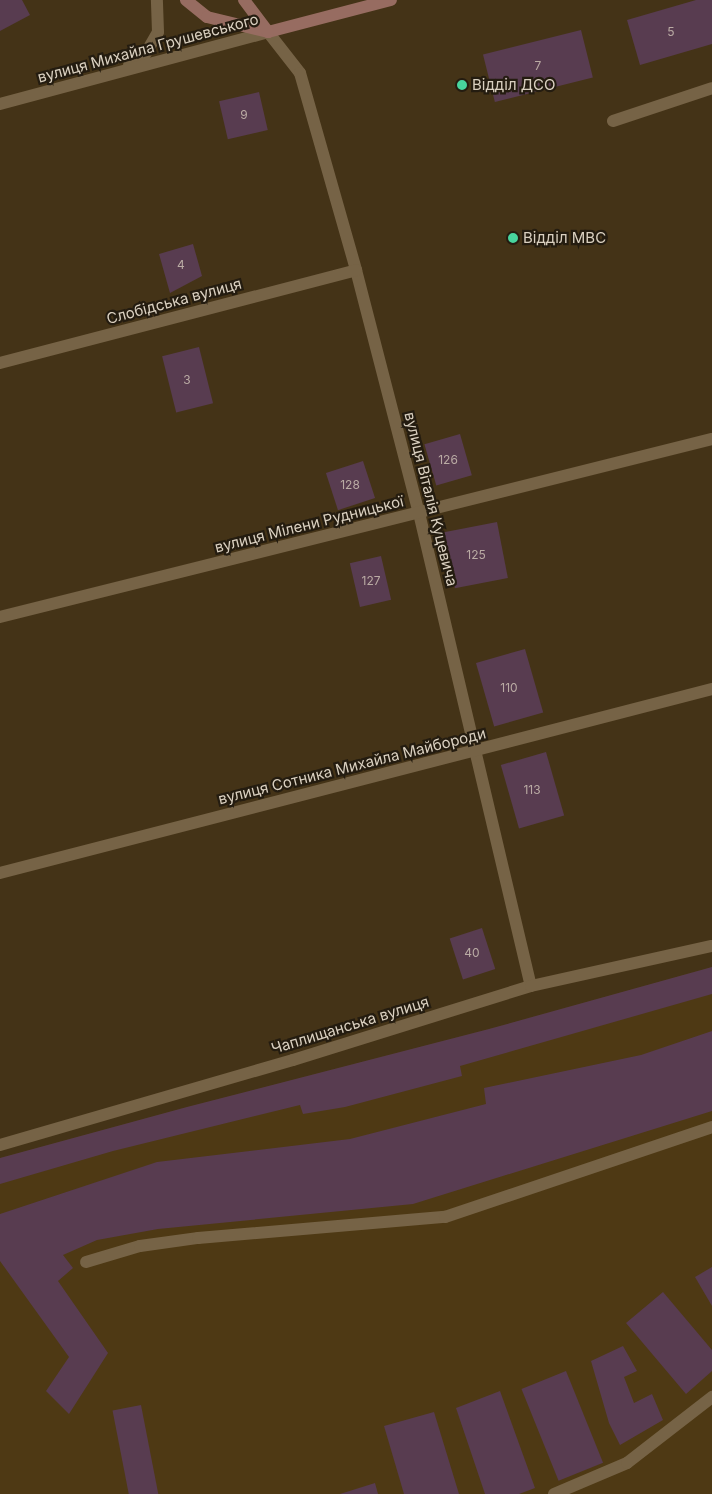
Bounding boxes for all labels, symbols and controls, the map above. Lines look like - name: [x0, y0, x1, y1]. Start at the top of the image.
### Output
- street label: вулиця Михайла Грушевського: [36, 10, 260, 86]
- house number: 5: [667, 25, 675, 39]
- house number: 7: [535, 59, 541, 73]
- place label: Відділ ДСО: [472, 76, 555, 94]
- marker: Відділ ДСО: [456, 79, 468, 91]
- house number: 9: [240, 108, 248, 122]
- place label: Відділ МВС: [523, 229, 606, 247]
- marker: Відділ МВС: [507, 232, 519, 244]
- house number: 4: [177, 258, 185, 272]
- street label: Слобідська вулиця: [104, 274, 244, 328]
- house number: 3: [183, 373, 191, 387]
- street label: вулиця Віталія Куцевича: [401, 410, 461, 588]
- house number: 126: [438, 453, 458, 467]
- house number: 128: [340, 478, 360, 492]
- street label: вулиця Мілени Рудницької: [213, 492, 405, 556]
- house number: 125: [466, 548, 486, 562]
- house number: 127: [362, 574, 380, 588]
- house number: 110: [500, 681, 518, 695]
- street label: вулиця Сотника Михайла Майбороди: [216, 724, 488, 808]
- house number: 113: [523, 783, 541, 797]
- house number: 40: [464, 946, 480, 960]
- street label: Чаплищанська вулиця: [269, 992, 431, 1058]

